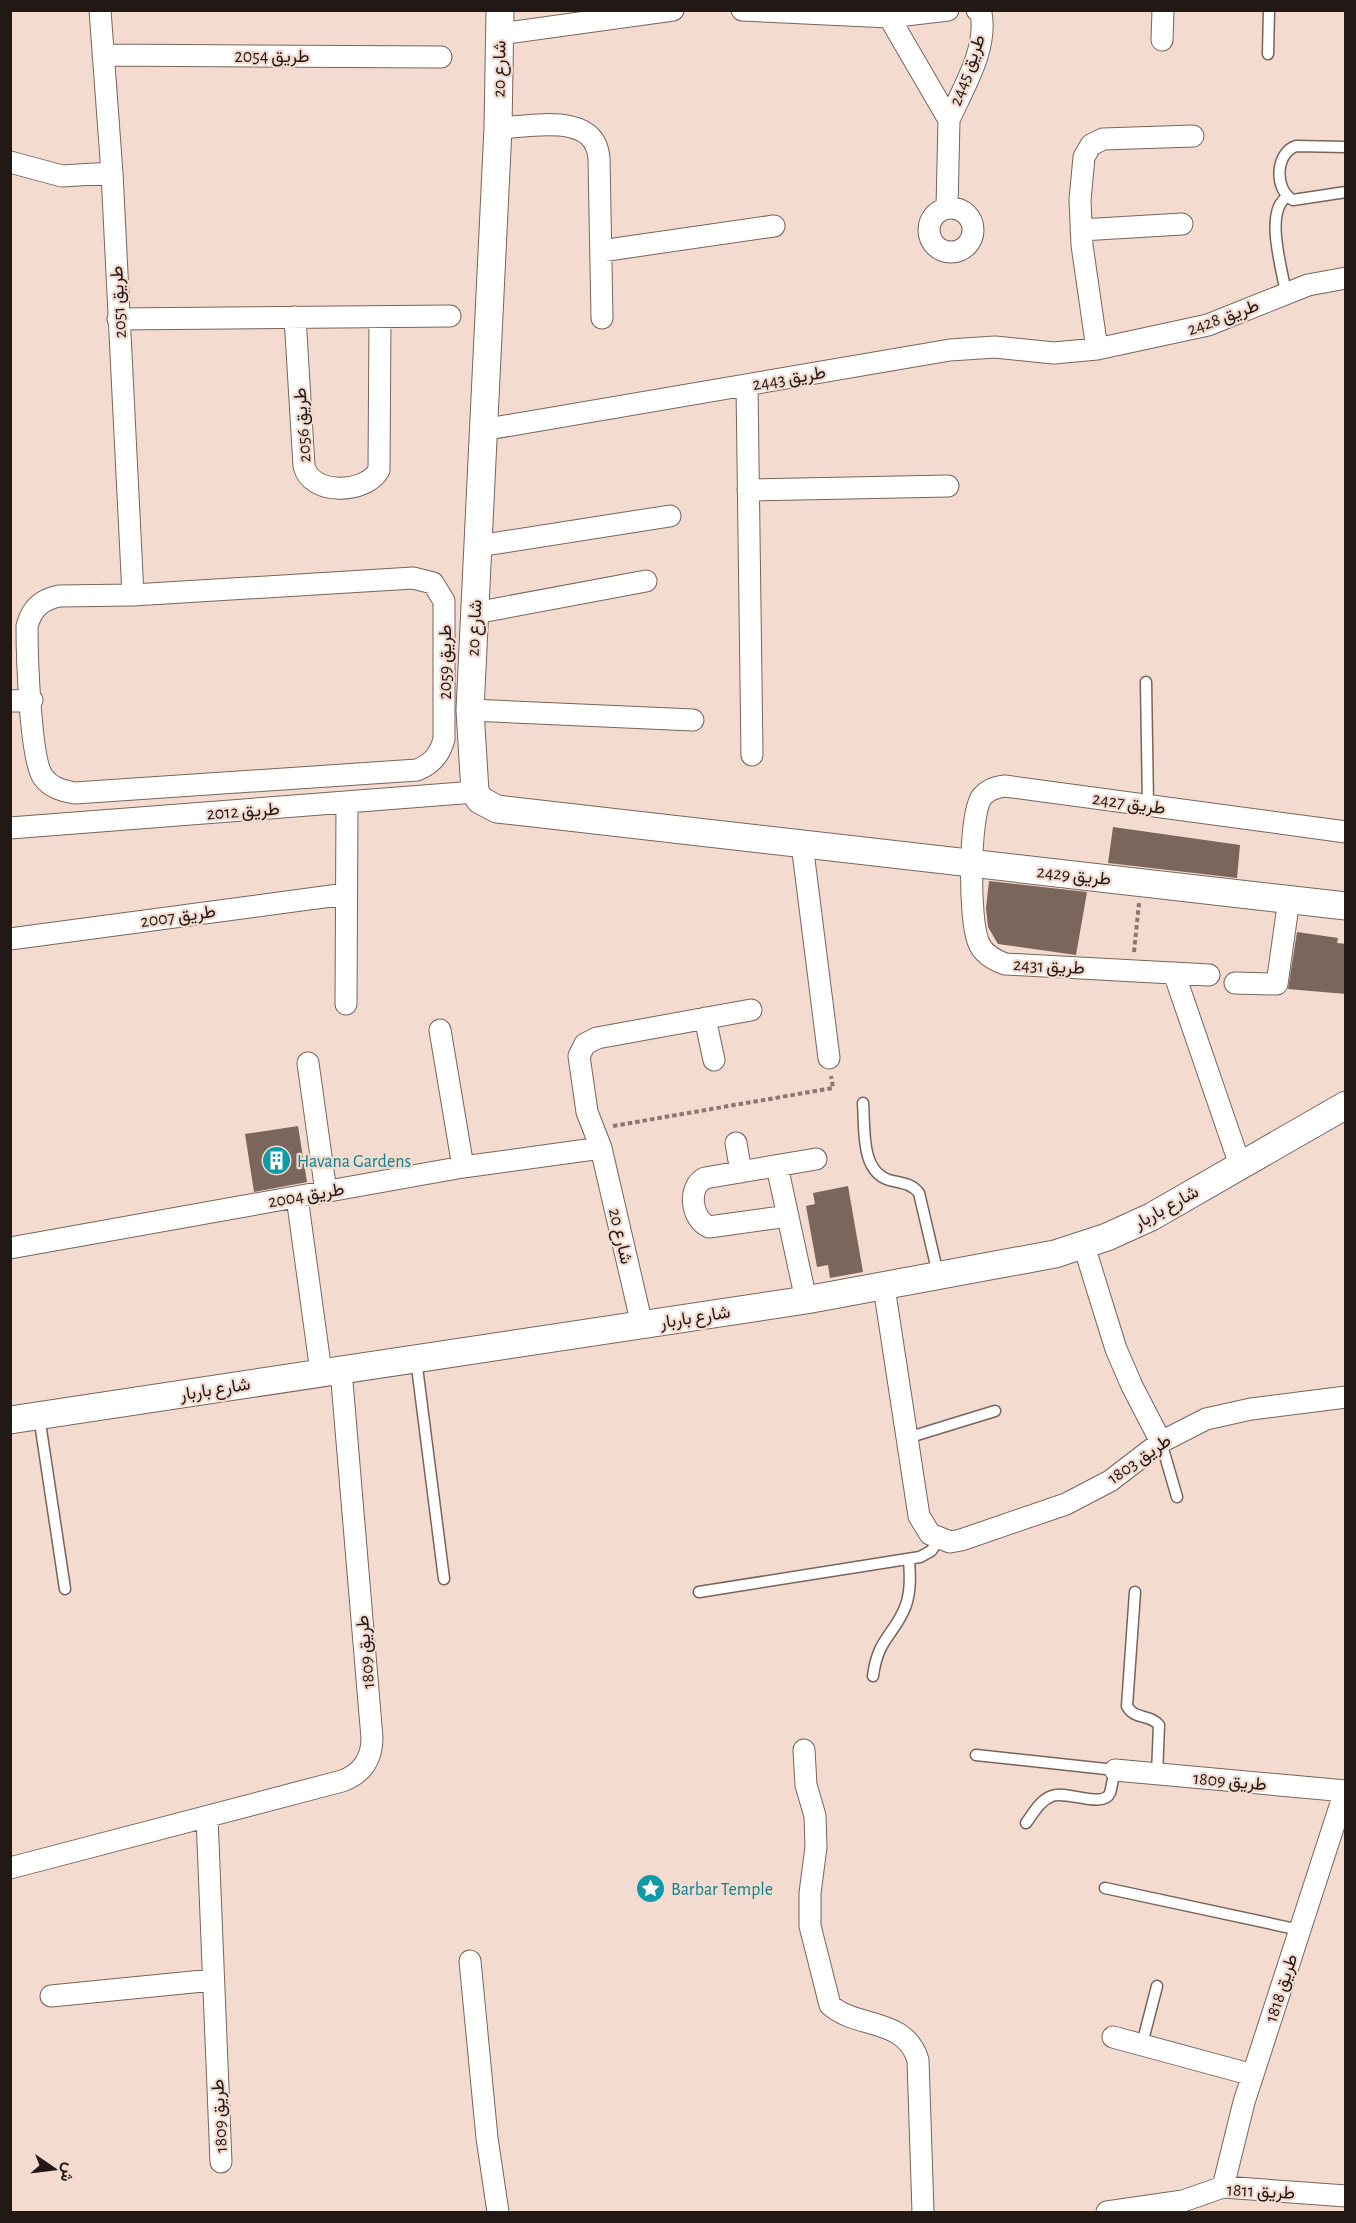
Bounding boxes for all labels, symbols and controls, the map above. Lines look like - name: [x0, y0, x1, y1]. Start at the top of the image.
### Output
- street label: طريق 2445: [947, 32, 990, 109]
- street label: شارع 20: [491, 40, 511, 98]
- street label: طريق 2054: [234, 48, 310, 67]
- street label: طريق 2051: [108, 265, 131, 339]
- street label: طريق 2428: [1185, 297, 1262, 340]
- street label: طريق 2443: [751, 364, 827, 395]
- street label: طريق 2056: [291, 387, 316, 463]
- street label: شارع 20: [465, 599, 487, 657]
- street label: طريق 2059: [437, 625, 456, 699]
- street label: طريق 2427: [1091, 790, 1167, 819]
- street label: طريق 2012: [206, 800, 280, 825]
- street label: طريق 2429: [1036, 863, 1112, 890]
- street label: طريق 2007: [139, 903, 217, 932]
- street label: طريق 2431: [1013, 956, 1085, 979]
- building icon: Havana Gardens: [260, 1145, 292, 1177]
- place label: Havana Gardens: [297, 1153, 411, 1171]
- street label: طريق 2004: [267, 1180, 346, 1213]
- street label: شارع باربار: [1130, 1183, 1203, 1235]
- street label: شارع 20: [603, 1206, 635, 1266]
- street label: شارع باربار: [658, 1304, 732, 1335]
- street label: شارع باربار: [178, 1376, 252, 1407]
- street label: طريق 1803: [1105, 1432, 1175, 1489]
- street label: طريق 1809: [354, 1614, 379, 1689]
- street label: طريق 1809: [1192, 1770, 1267, 1795]
- place icon: Barbar Temple: [634, 1873, 666, 1905]
- place label: Barbar Temple: [671, 1881, 773, 1899]
- street label: طريق 1818: [1262, 1952, 1302, 2025]
- street label: طريق 1809: [209, 2079, 232, 2153]
- north arrow: [24, 2139, 84, 2199]
- text: ش: [57, 2161, 78, 2184]
- street label: طريق 1811: [1226, 2181, 1295, 2204]

